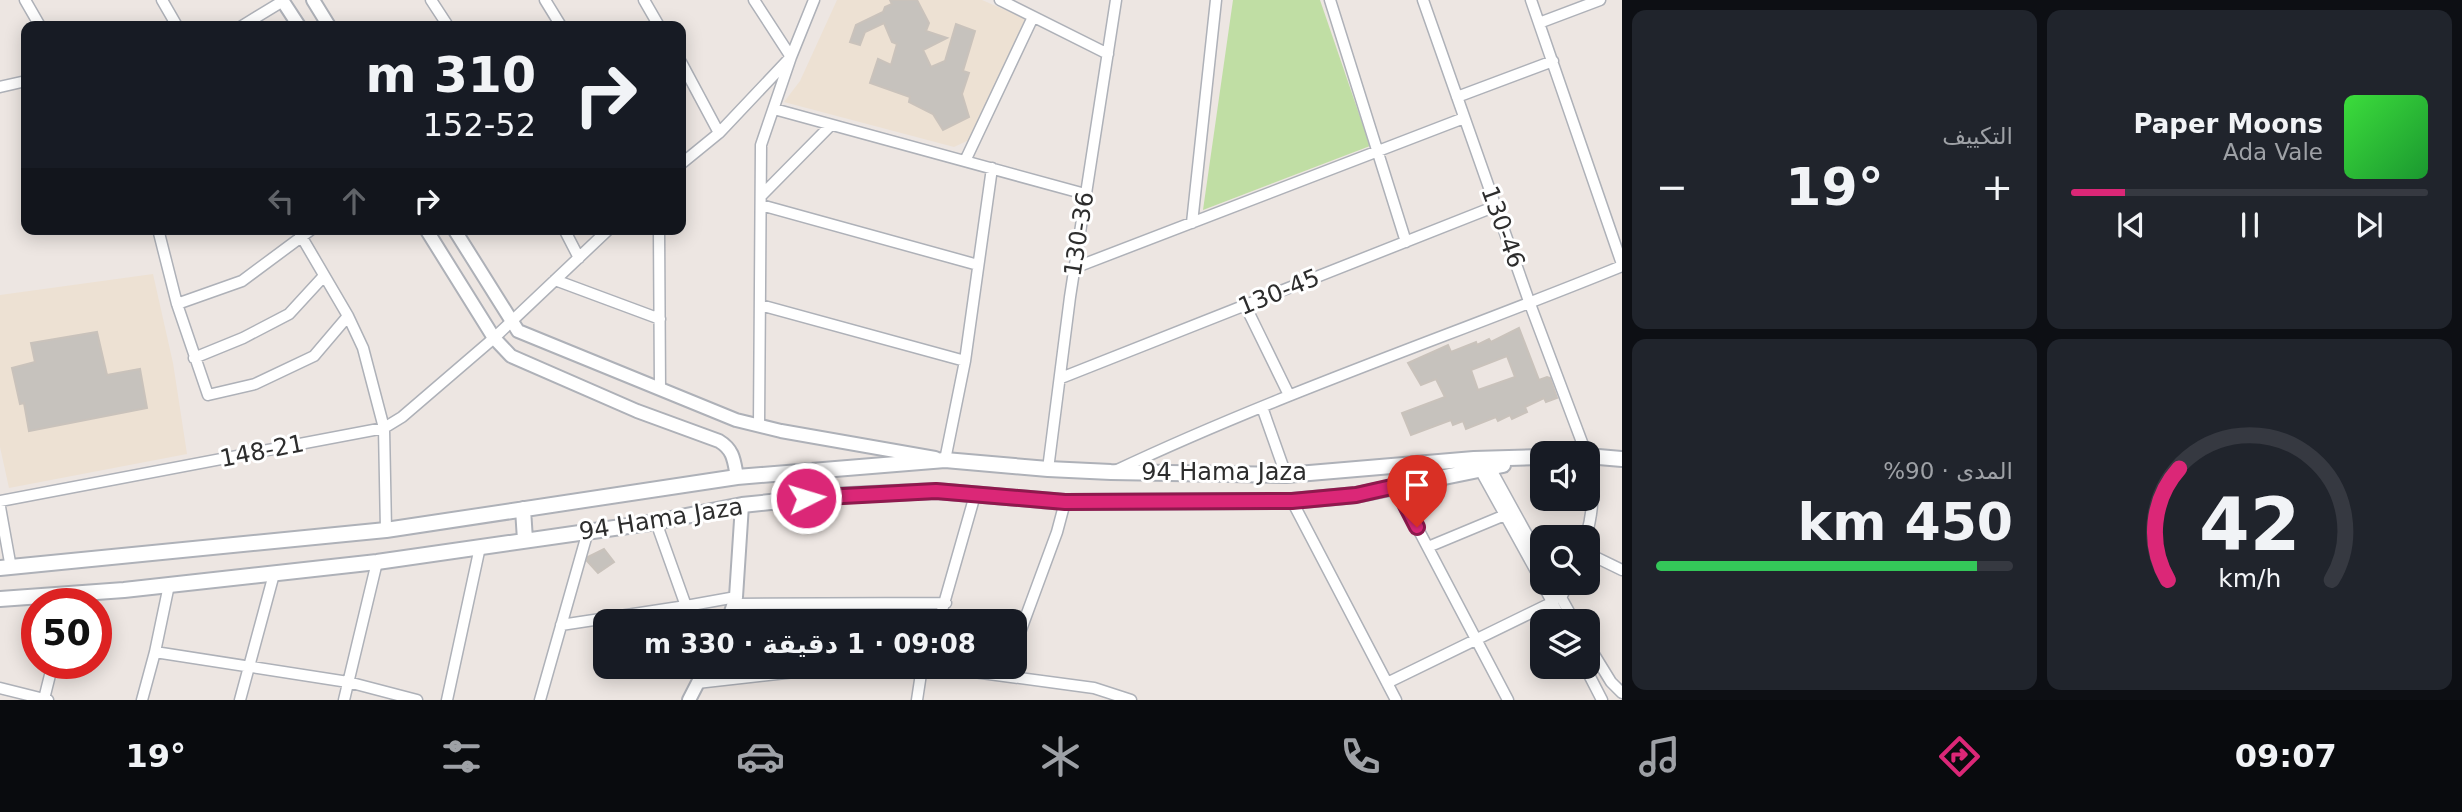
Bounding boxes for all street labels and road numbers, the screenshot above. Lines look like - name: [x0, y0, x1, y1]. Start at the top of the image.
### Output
- street label: 130-46: [1475, 182, 1531, 272]
- street label: 130-36: [1059, 190, 1099, 278]
- street label: 130-45: [1234, 263, 1324, 321]
- street label: 148-21: [218, 429, 306, 473]
- street label: 94 Hama Jaza: [1141, 458, 1307, 486]
- street label: 94 Hama Jaza: [577, 492, 745, 546]

